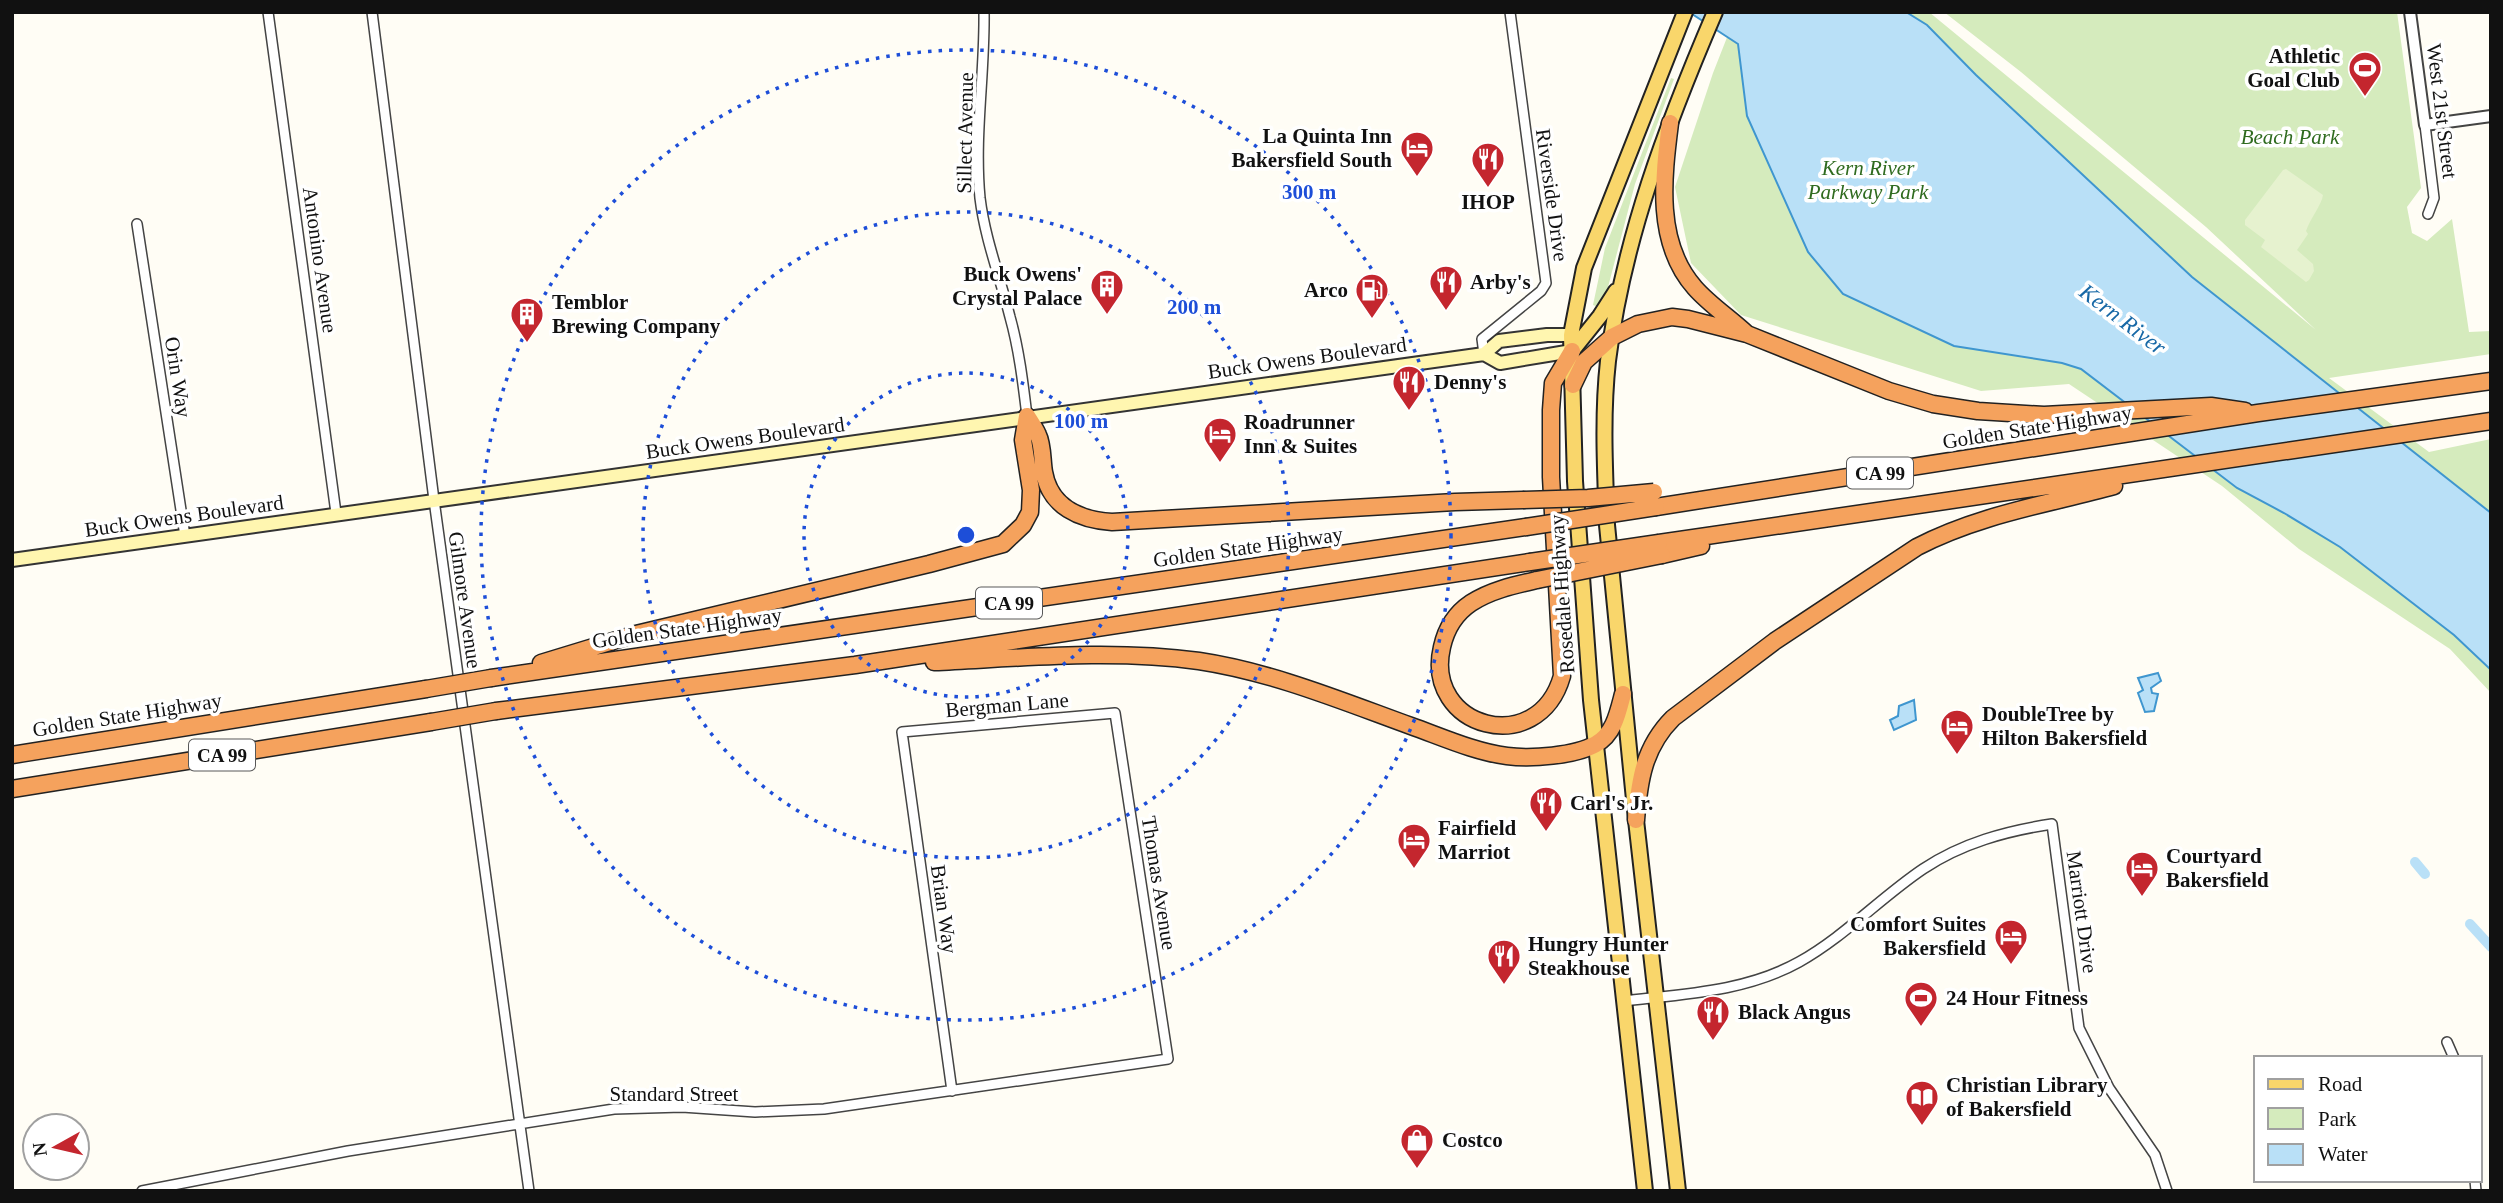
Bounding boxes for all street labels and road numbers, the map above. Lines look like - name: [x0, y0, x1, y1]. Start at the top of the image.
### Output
- street label: West 21st Street: [2422, 42, 2462, 180]
- street label: Sillect Avenue: [952, 72, 978, 194]
- street label: Riverside Drive: [1531, 127, 1573, 263]
- street label: Antonino Avenue: [298, 185, 342, 335]
- street label: Buck Owens Boulevard: [1206, 332, 1408, 384]
- street label: Orin Way: [160, 335, 196, 420]
- street label: Golden State Highway: [1941, 400, 2134, 454]
- street label: Buck Owens Boulevard: [644, 412, 846, 464]
- road number: CA 99: [1847, 458, 1913, 488]
- street label: Buck Owens Boulevard: [83, 490, 285, 542]
- street label: Rosedale Highway: [1544, 513, 1580, 674]
- street label: Golden State Highway: [1152, 522, 1345, 572]
- street label: Gilmore Avenue: [444, 530, 486, 670]
- road number: CA 99: [976, 588, 1042, 618]
- street label: Golden State Highway: [591, 603, 784, 653]
- street label: Golden State Highway: [31, 688, 224, 742]
- street label: Bergman Lane: [944, 688, 1070, 722]
- road number: CA 99: [189, 740, 255, 770]
- street label: Thomas Avenue: [1137, 814, 1181, 952]
- street label: Marriott Drive: [2062, 849, 2102, 975]
- street label: Brian Way: [926, 863, 962, 955]
- street label: Standard Street: [610, 1082, 739, 1106]

